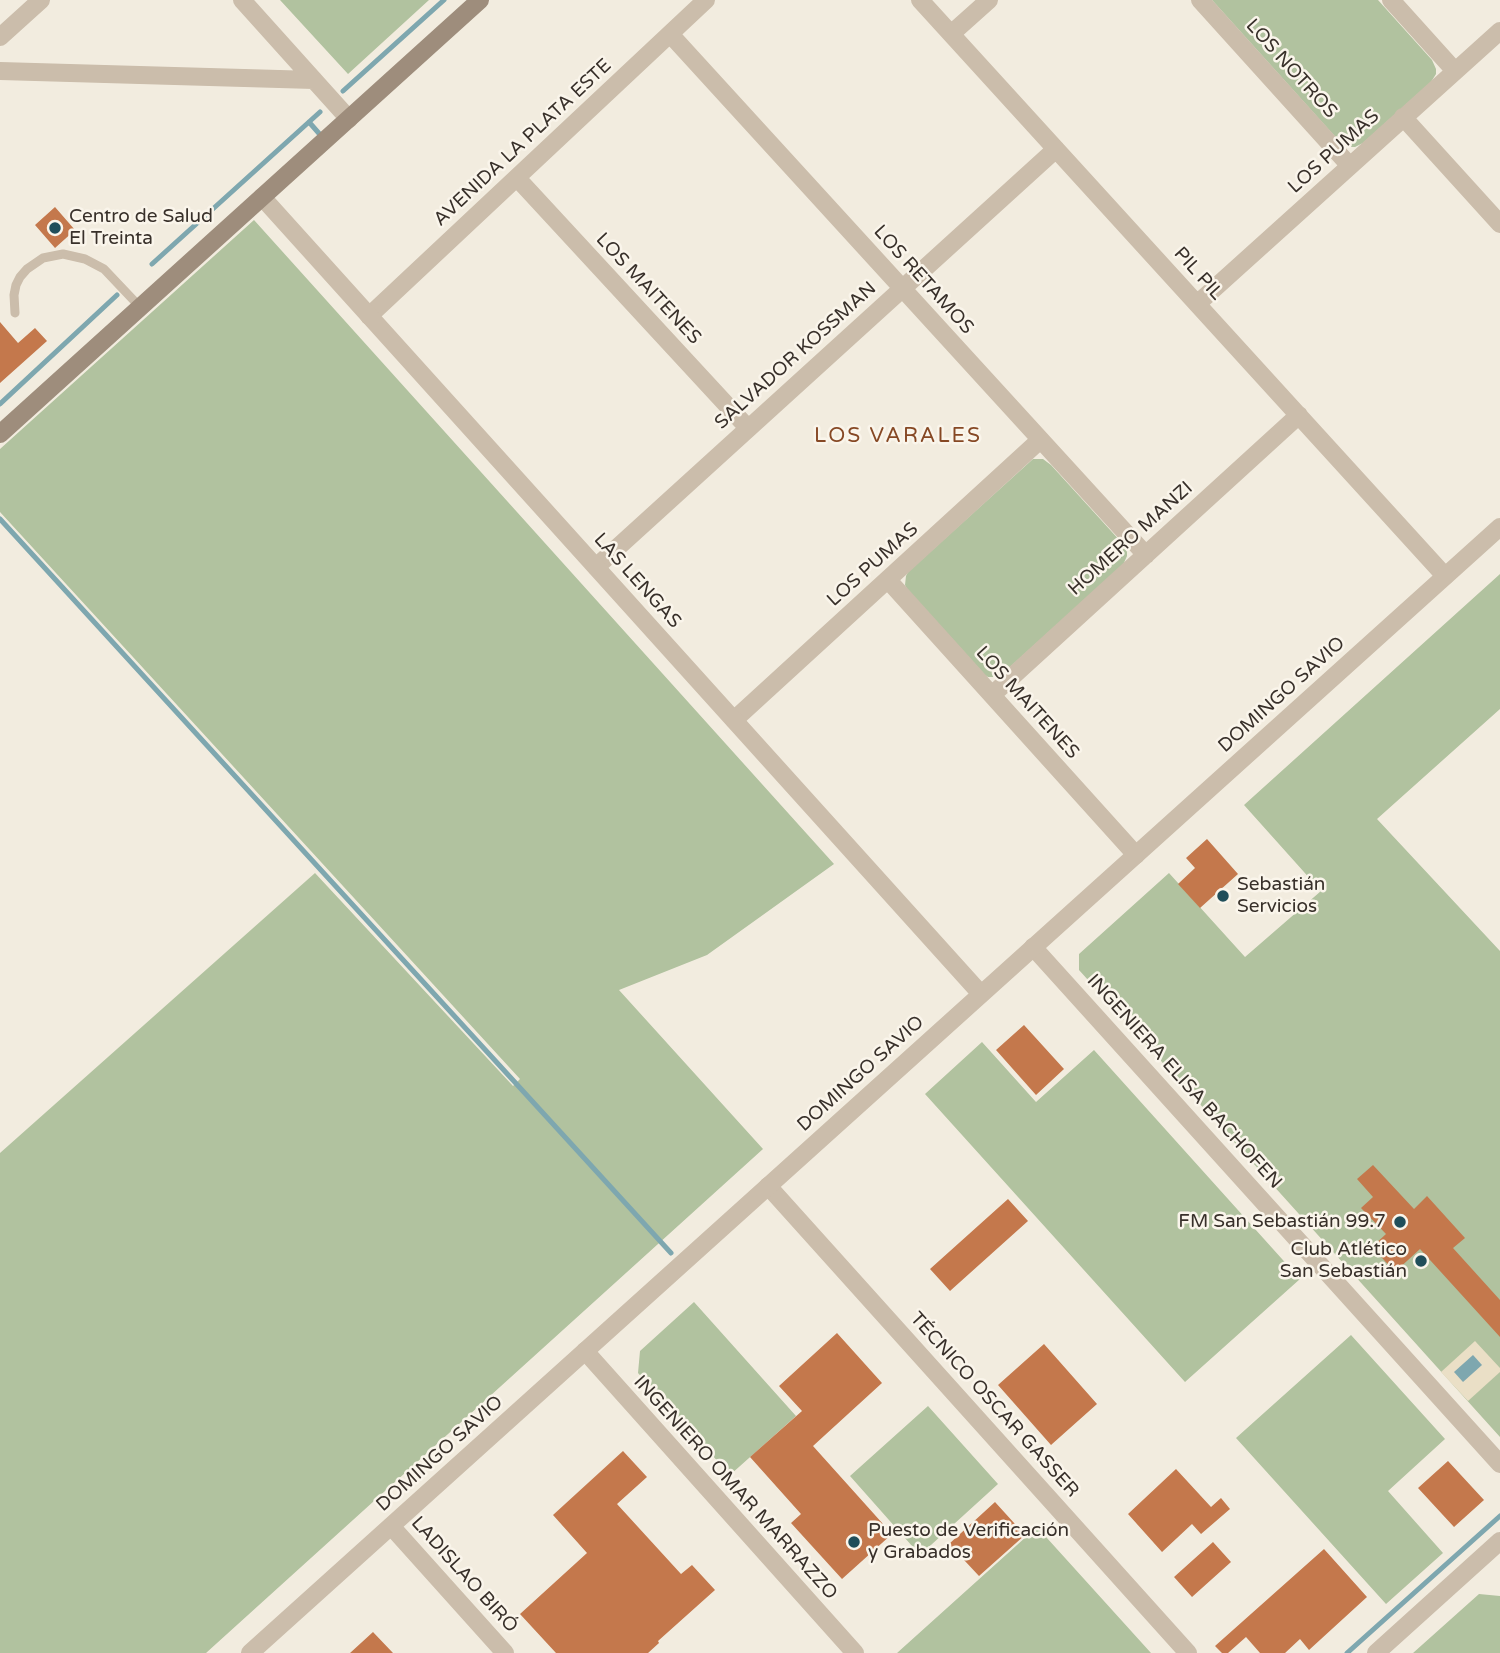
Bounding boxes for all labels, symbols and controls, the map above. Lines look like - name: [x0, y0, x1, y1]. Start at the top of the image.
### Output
- street label: LOS NOTROS: [1241, 15, 1341, 123]
- street label: AVENIDA LA PLATA ESTE: [429, 55, 617, 231]
- street label: LOS PUMAS: [1284, 105, 1384, 199]
- place label: Centro de Salud El Treinta: [69, 206, 213, 250]
- marker: Centro de Salud El Treinta: [47, 220, 63, 236]
- street label: LOS RETAMOS: [868, 221, 978, 339]
- street label: LOS MAITENES: [591, 229, 705, 349]
- street label: PIL PIL: [1168, 243, 1228, 305]
- street label: SALVADOR KOSSMAN: [711, 277, 881, 435]
- district label: LOS VARALES: [815, 423, 981, 449]
- street label: HOMERO MANZI: [1064, 477, 1198, 601]
- street label: LOS PUMAS: [823, 518, 923, 612]
- street label: LAS LENGAS: [588, 529, 686, 633]
- street label: DOMINGO SAVIO: [1214, 632, 1350, 758]
- street label: LOS MAITENES: [970, 642, 1084, 764]
- place label: Sebastián Servicios: [1237, 874, 1325, 918]
- marker: Sebastián Servicios: [1215, 888, 1231, 904]
- street label: INGENIERA ELISA BACHOFEN: [1082, 970, 1286, 1194]
- street label: DOMINGO SAVIO: [793, 1011, 929, 1137]
- place label: FM San Sebastián 99.7: [1178, 1211, 1386, 1233]
- marker: FM San Sebastián 99.7: [1392, 1214, 1408, 1230]
- place label: Club Atlético San Sebastián: [1280, 1239, 1407, 1283]
- marker: Club Atlético San Sebastián: [1413, 1253, 1429, 1269]
- street label: TÉCNICO OSCAR GASSER: [905, 1308, 1083, 1502]
- street label: INGENIERO OMAR MARRAZZO: [628, 1371, 842, 1605]
- street label: DOMINGO SAVIO: [372, 1391, 508, 1517]
- street label: LADISLAO BIRÓ: [406, 1512, 522, 1638]
- place label: Puesto de Verificación y Grabados: [868, 1520, 1069, 1564]
- marker: Puesto de Verificación y Grabados: [846, 1534, 862, 1550]

